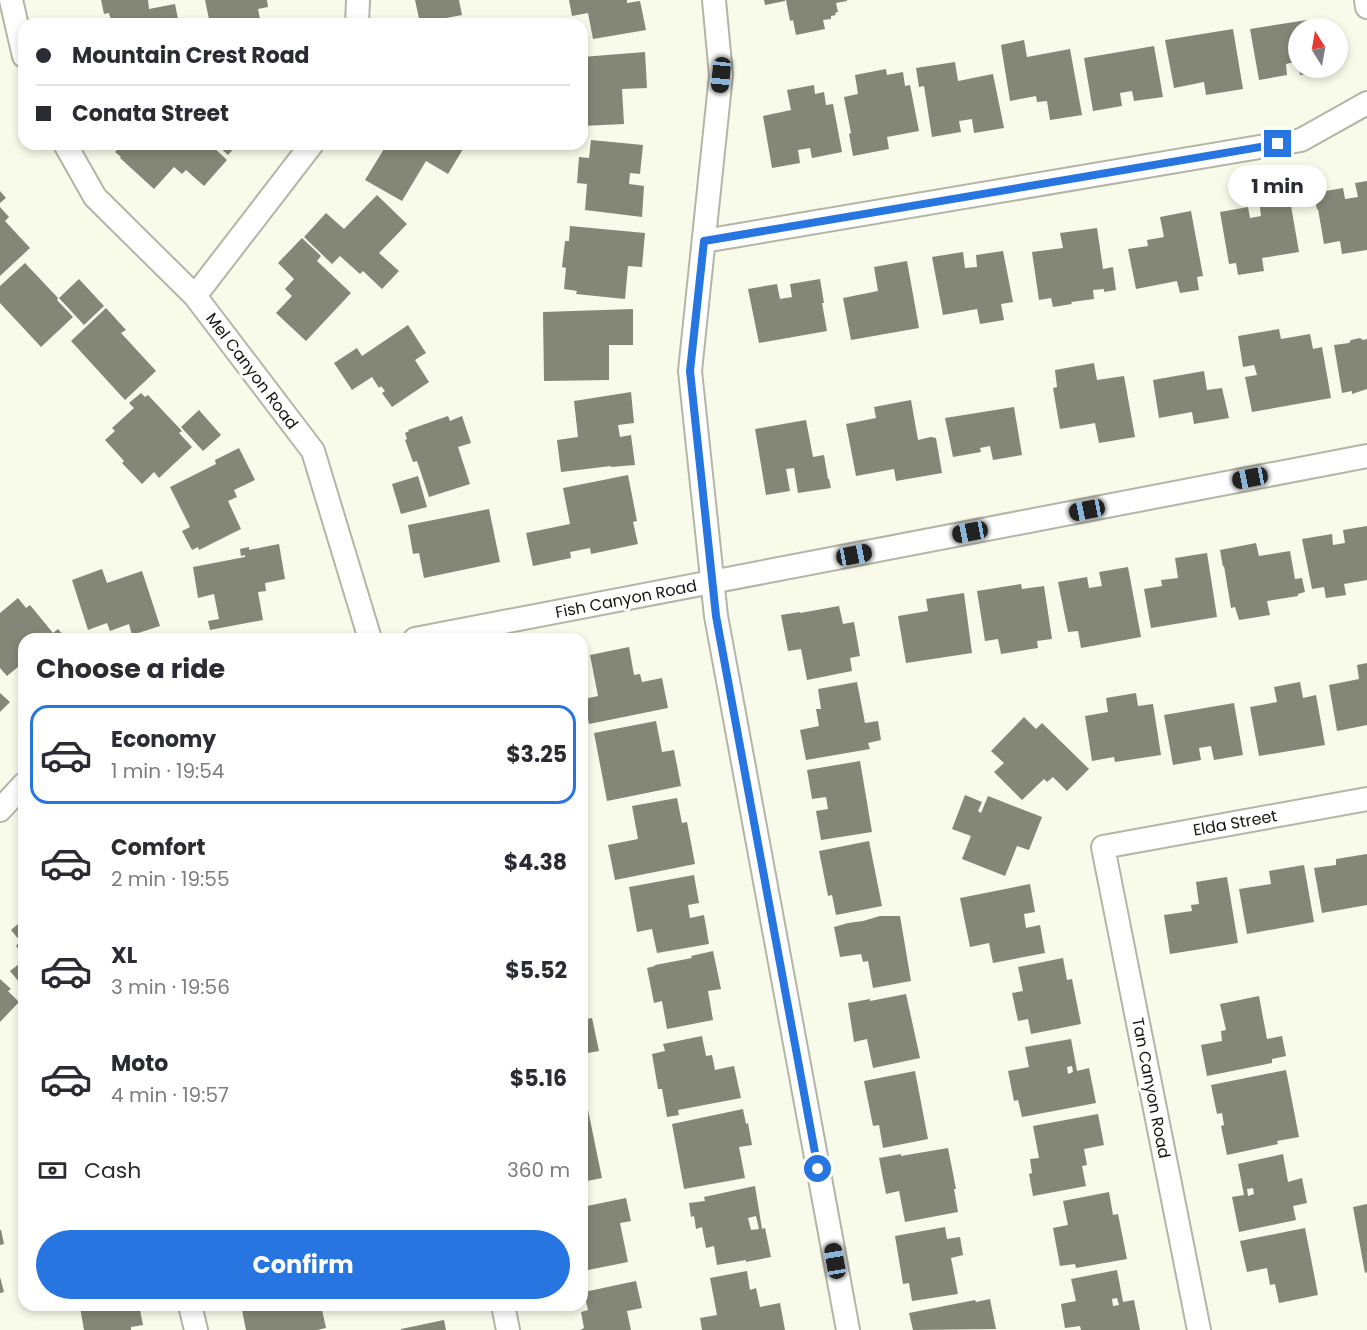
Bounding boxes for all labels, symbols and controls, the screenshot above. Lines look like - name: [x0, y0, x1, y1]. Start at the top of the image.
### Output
- north arrow: [1288, 18, 1348, 78]
- map controls: [1288, 18, 1348, 78]
- text: Mountain Crest Road: [72, 40, 310, 71]
- car: [710, 56, 732, 94]
- text: Conata Street: [72, 98, 229, 129]
- route end: [1264, 130, 1291, 157]
- callout: 1 min: [1228, 165, 1328, 207]
- text: 1 min: [1251, 172, 1304, 200]
- street label: Mel Canyon Road: [200, 308, 304, 434]
- car: [1231, 466, 1269, 490]
- car: [1068, 498, 1106, 522]
- car: [951, 520, 989, 544]
- car: [835, 543, 873, 567]
- street label: Fish Canyon Road: [553, 574, 699, 624]
- text: Choose a ride: [36, 650, 225, 687]
- text: Economy: [111, 724, 216, 755]
- icon: car: [39, 728, 93, 782]
- text: $3.25: [506, 739, 567, 770]
- text: 1 min · 19:54: [111, 757, 224, 785]
- street label: Elda Street: [1191, 804, 1279, 842]
- text: Comfort: [111, 832, 205, 863]
- icon: car: [39, 836, 93, 890]
- text: $4.38: [504, 847, 567, 878]
- text: 2 min · 19:55: [111, 865, 229, 893]
- text: XL: [111, 940, 137, 971]
- icon: car: [39, 944, 93, 998]
- text: $5.52: [505, 955, 567, 986]
- text: 3 min · 19:56: [111, 973, 230, 1001]
- street label: Tan Canyon Road: [1126, 1016, 1176, 1160]
- text: Moto: [111, 1048, 168, 1079]
- icon: car: [39, 1052, 93, 1106]
- text: $5.16: [510, 1063, 567, 1094]
- text: 4 min · 19:57: [111, 1081, 229, 1109]
- icon: cash: [36, 1154, 69, 1187]
- text: Cash: [84, 1155, 141, 1186]
- route start: [804, 1155, 831, 1182]
- text: 360 m: [507, 1156, 570, 1184]
- button: Confirm: [36, 1230, 570, 1299]
- car: [823, 1242, 847, 1280]

